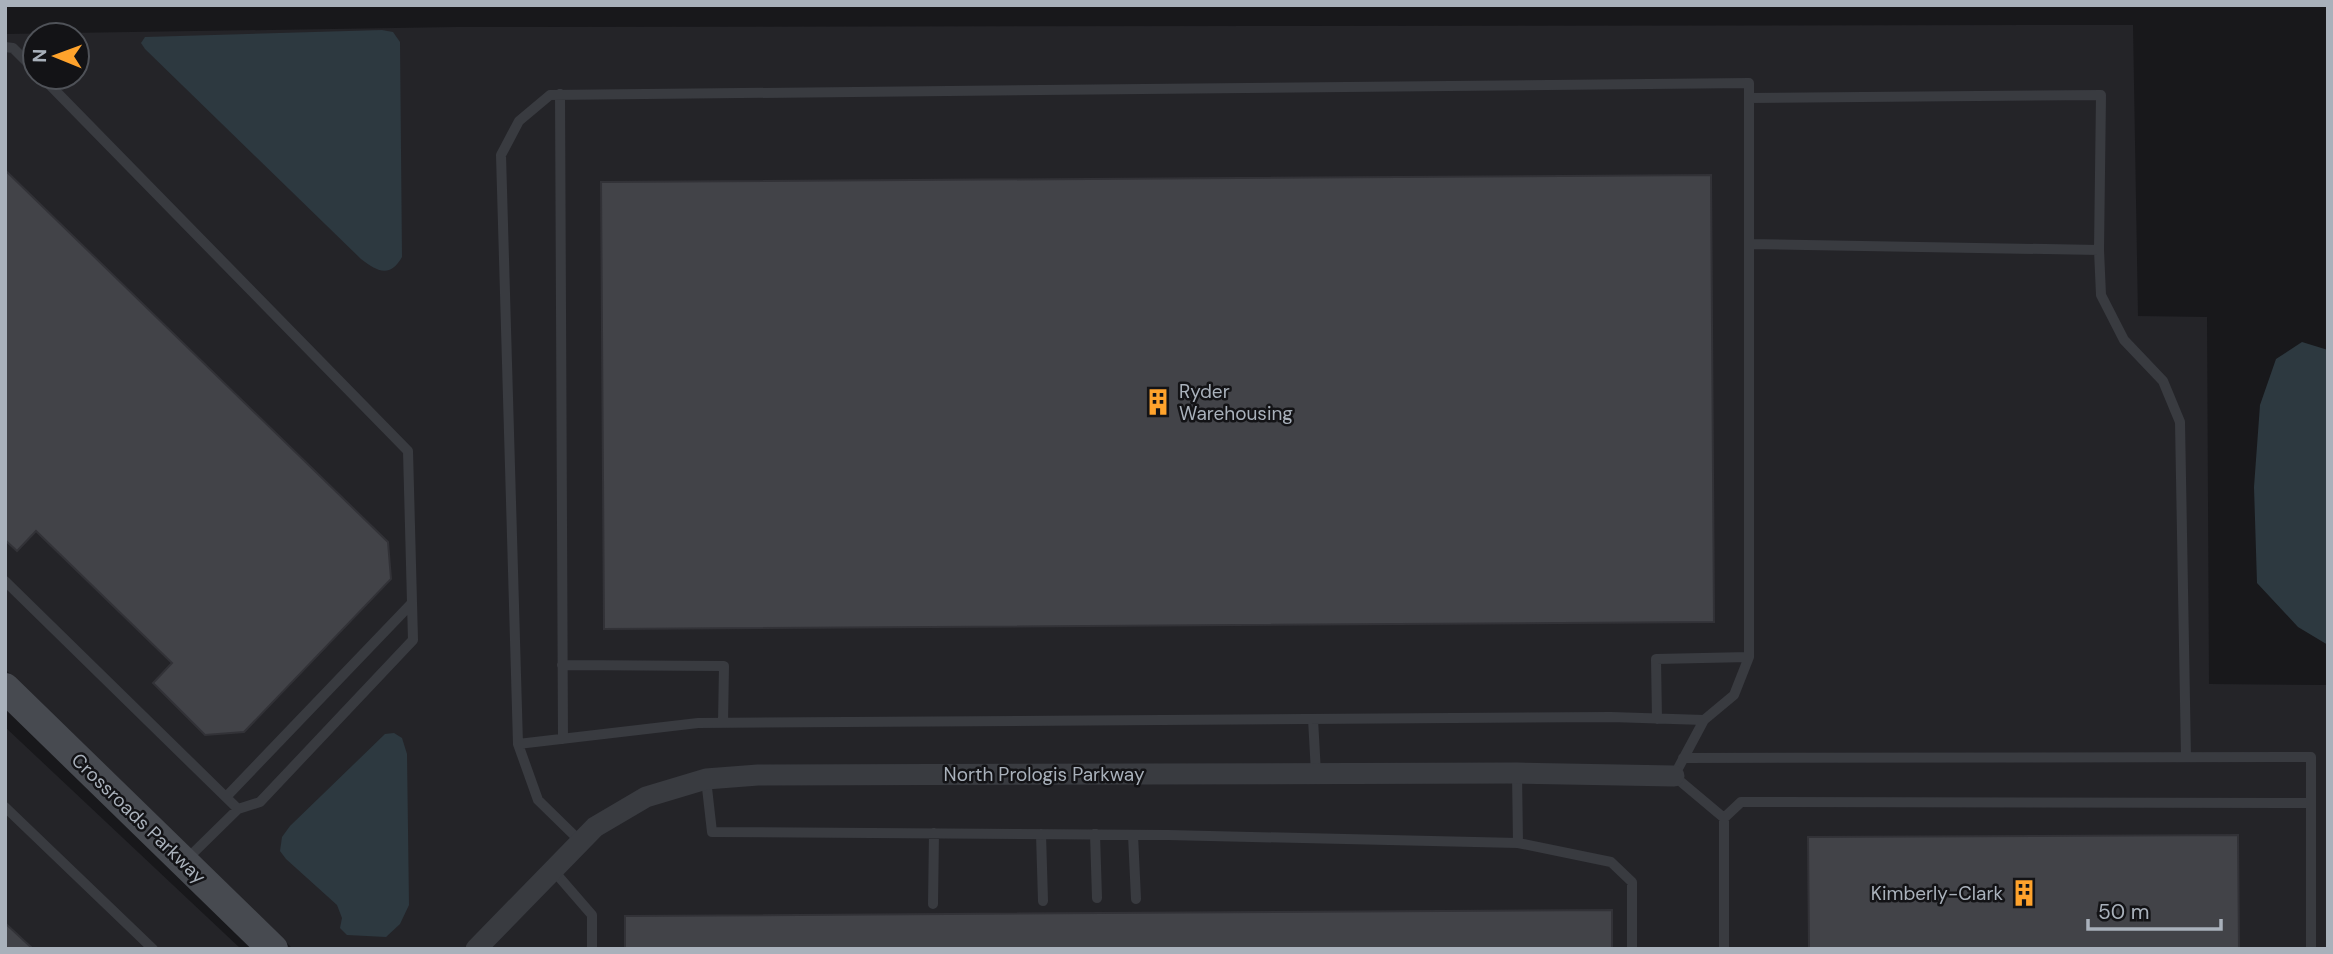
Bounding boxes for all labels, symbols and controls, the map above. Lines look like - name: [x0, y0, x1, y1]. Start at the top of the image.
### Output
- north arrow: [21, 21, 91, 91]
- text: N: [27, 49, 52, 63]
- place label: Ryder Warehousing: [1179, 379, 1293, 426]
- building icon: Ryder Warehousing: [1143, 387, 1173, 417]
- street label: Crossroads Parkway: [66, 748, 212, 889]
- street label: North Prologis Parkway: [944, 762, 1145, 787]
- building icon: Kimberly-Clark: [2009, 878, 2039, 908]
- place label: Kimberly-Clark: [1871, 881, 2003, 906]
- scale bar: [2088, 888, 2221, 932]
- text: 50 m: [2098, 898, 2149, 926]

